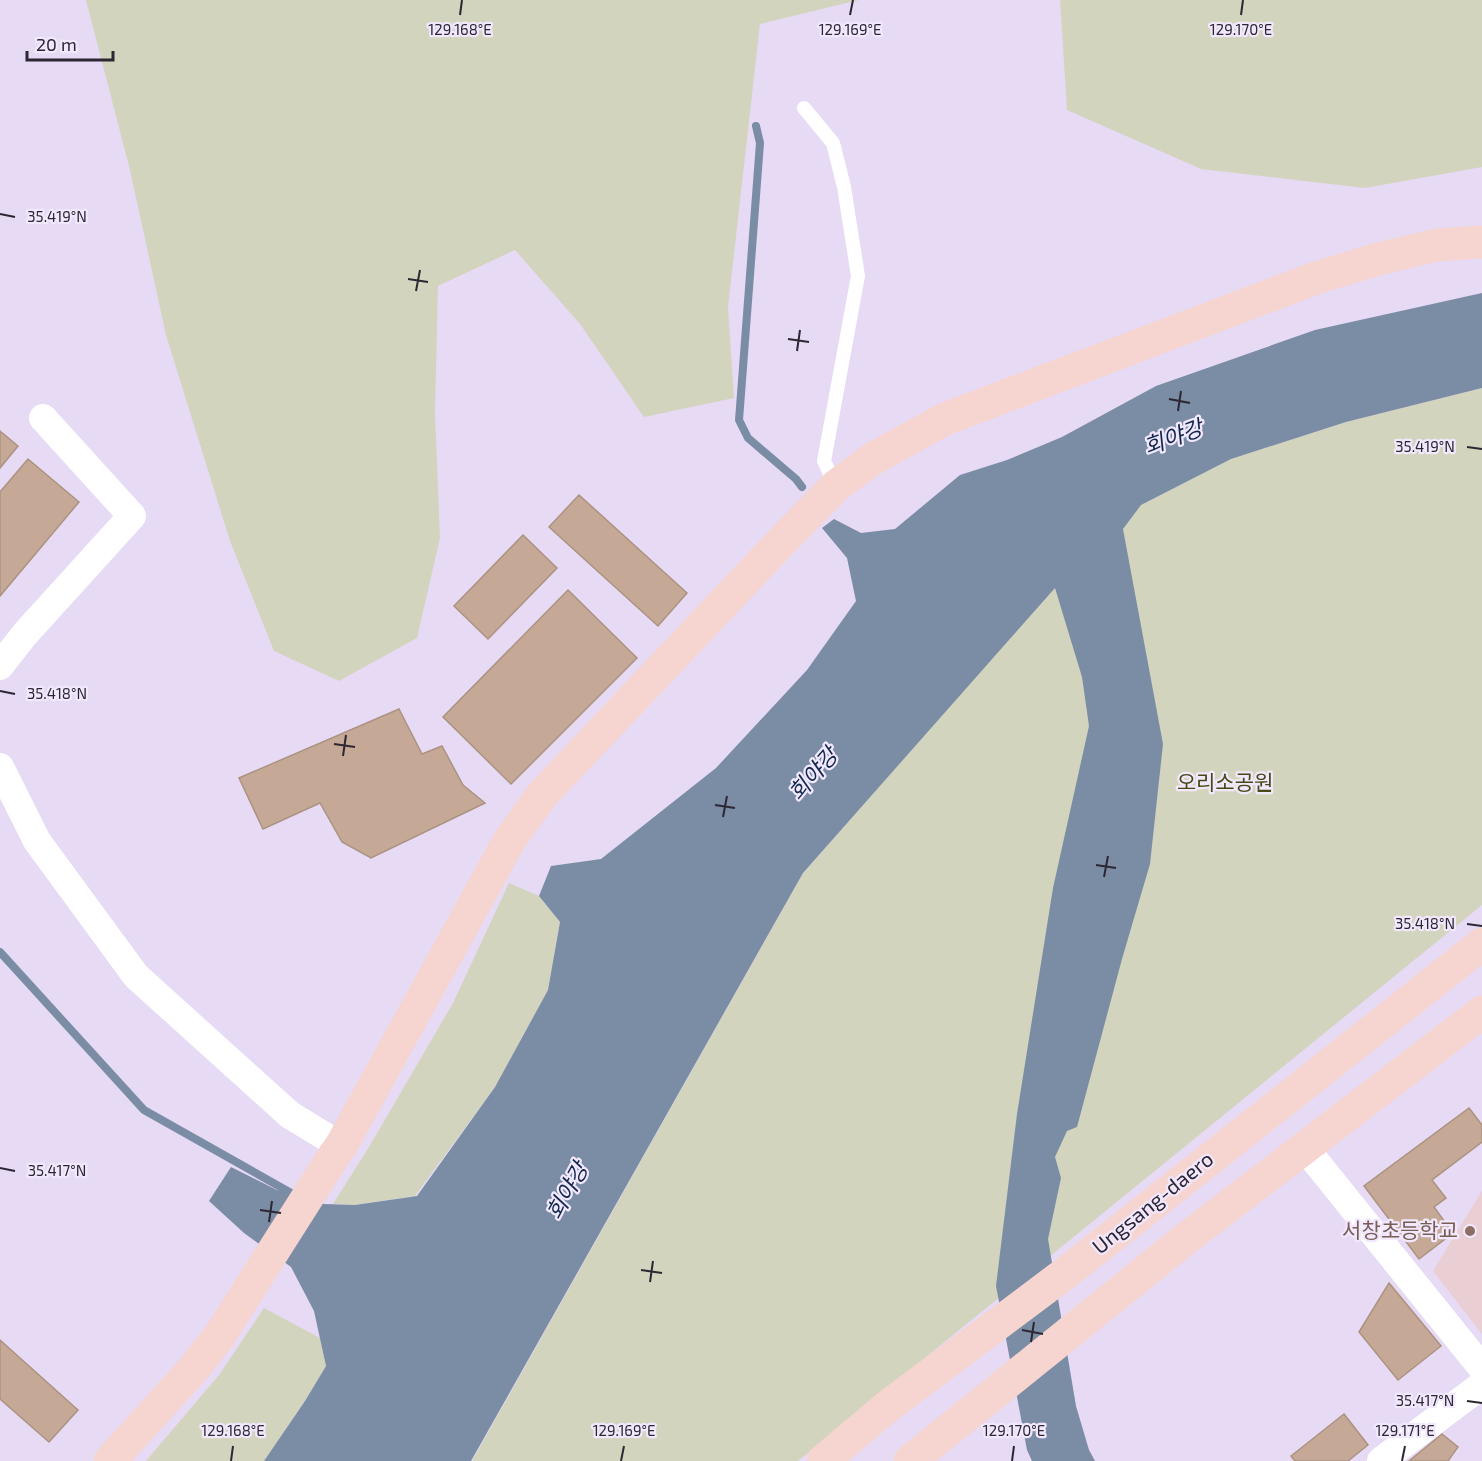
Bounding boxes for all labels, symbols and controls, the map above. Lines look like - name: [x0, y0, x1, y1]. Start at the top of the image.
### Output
- text: 129.168°E: [428, 20, 492, 38]
- text: 129.169°E: [819, 20, 881, 38]
- text: 129.170°E: [1210, 20, 1272, 38]
- scale bar: [27, 24, 112, 62]
- text: 20 m: [36, 33, 77, 55]
- text: 35.419°N: [27, 207, 87, 225]
- water label: 회야강: [1140, 413, 1208, 459]
- text: 35.419°N: [1395, 437, 1455, 455]
- text: 35.418°N: [27, 684, 87, 702]
- water label: 회야강: [783, 740, 844, 805]
- park label: 오리소공원: [1177, 769, 1273, 794]
- text: 35.418°N: [1395, 914, 1455, 932]
- street label: Ungsang-daero: [1087, 1145, 1218, 1258]
- water label: 회야강: [540, 1155, 594, 1223]
- text: 35.417°N: [28, 1161, 86, 1179]
- place label: 서창초등학교: [1342, 1217, 1458, 1242]
- marker: 서창초등학교: [1463, 1224, 1477, 1238]
- text: 35.417°N: [1396, 1391, 1454, 1409]
- text: 129.168°E: [201, 1421, 265, 1439]
- text: 129.169°E: [593, 1421, 655, 1439]
- text: 129.170°E: [983, 1421, 1045, 1439]
- text: 129.171°E: [1375, 1421, 1435, 1439]

